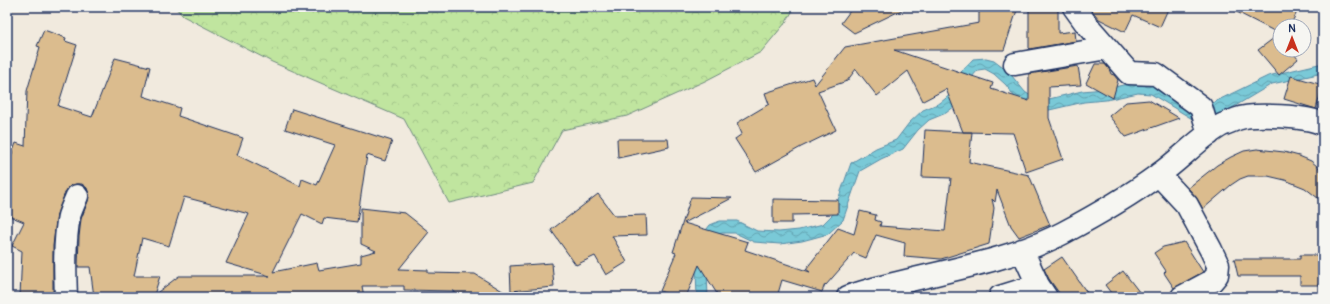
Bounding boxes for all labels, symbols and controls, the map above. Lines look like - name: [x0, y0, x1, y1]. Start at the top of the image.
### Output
- north arrow: [1272, 18, 1312, 58]
- text: N: [1288, 22, 1296, 35]

